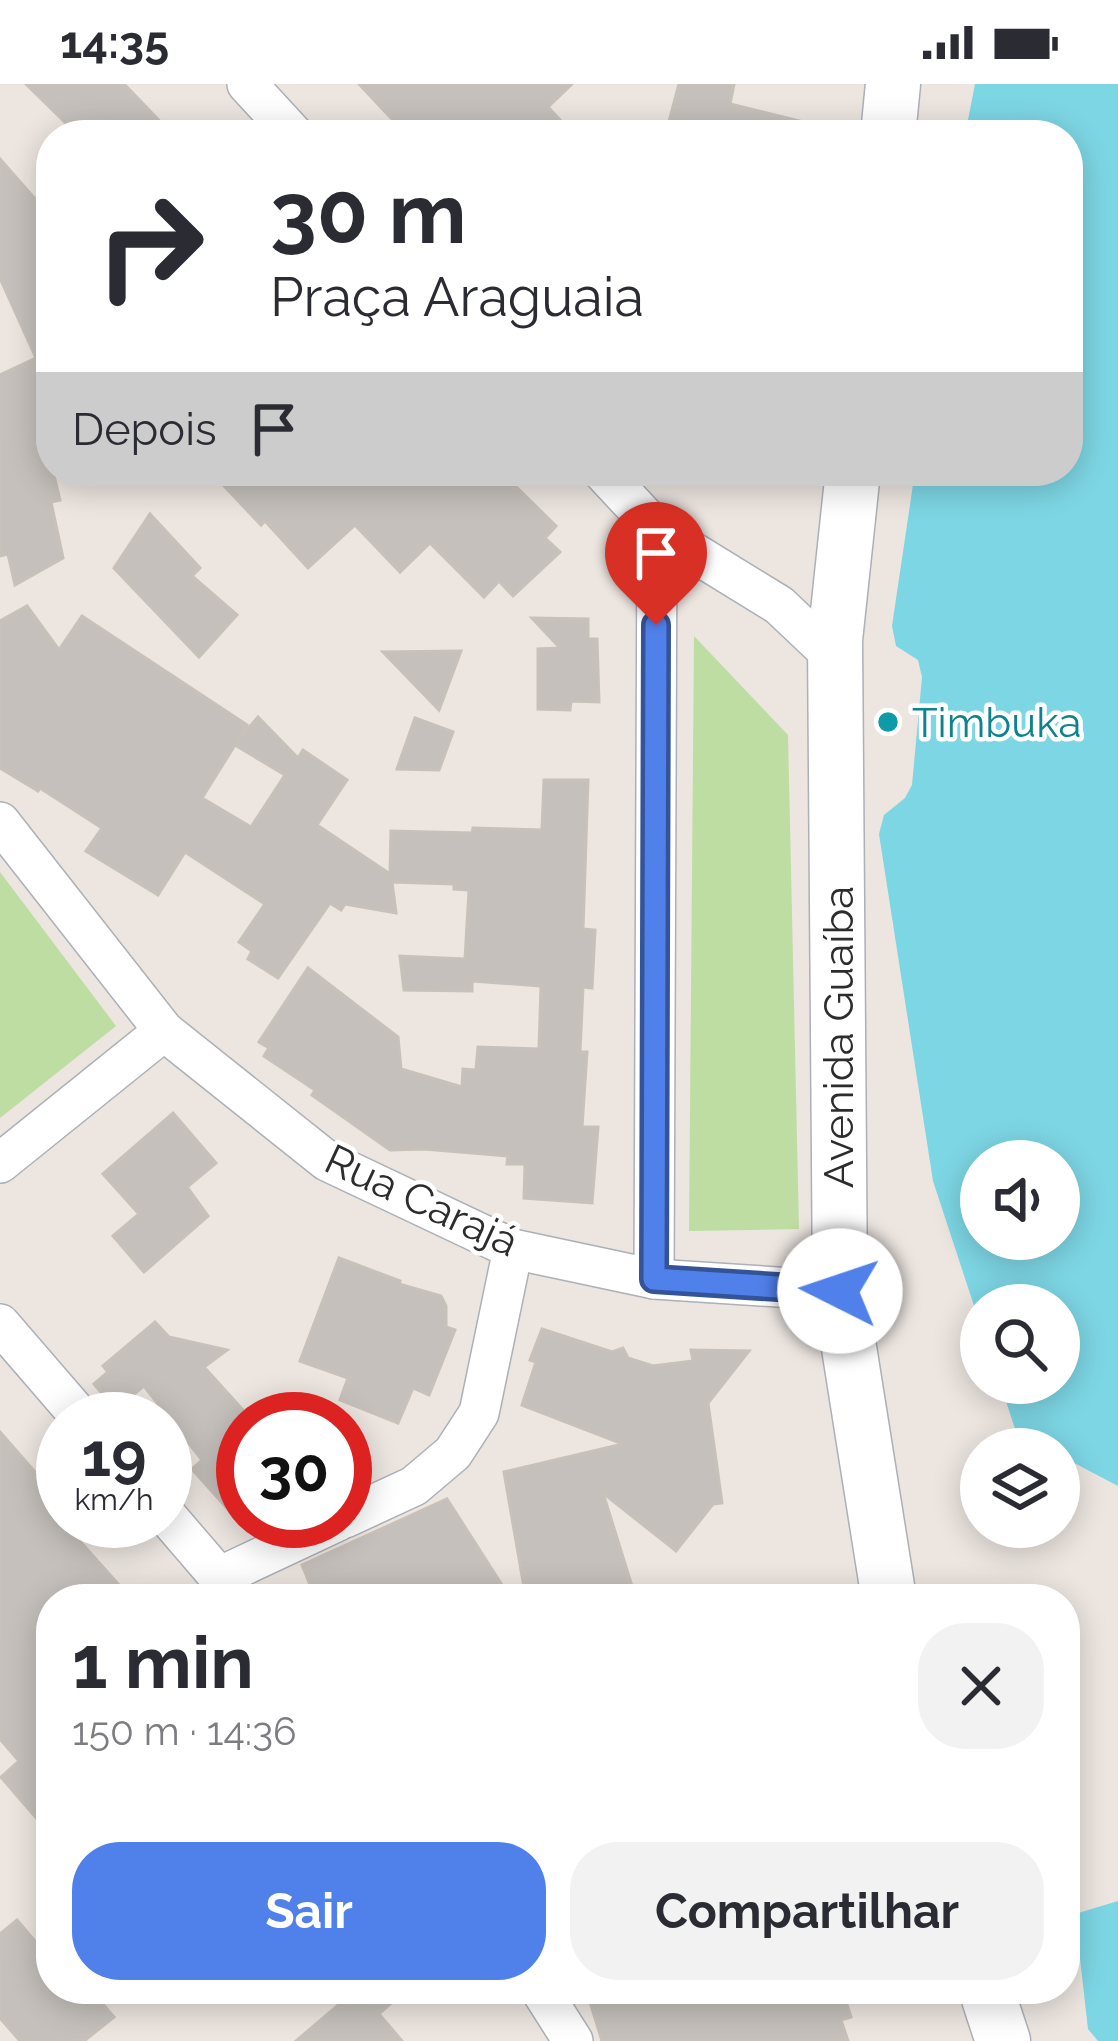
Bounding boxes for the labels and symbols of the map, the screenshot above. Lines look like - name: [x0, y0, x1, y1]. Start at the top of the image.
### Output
- pin: [605, 502, 707, 625]
- place label: Timbuka: [912, 698, 1081, 747]
- marker: Timbuka: [875, 709, 901, 735]
- street label: Avenida Guaíba: [814, 886, 863, 1188]
- street label: Rua Carajá: [318, 1134, 526, 1266]
- position arrow: [777, 1228, 903, 1354]
- speed limit sign: 30: [216, 1392, 372, 1548]

